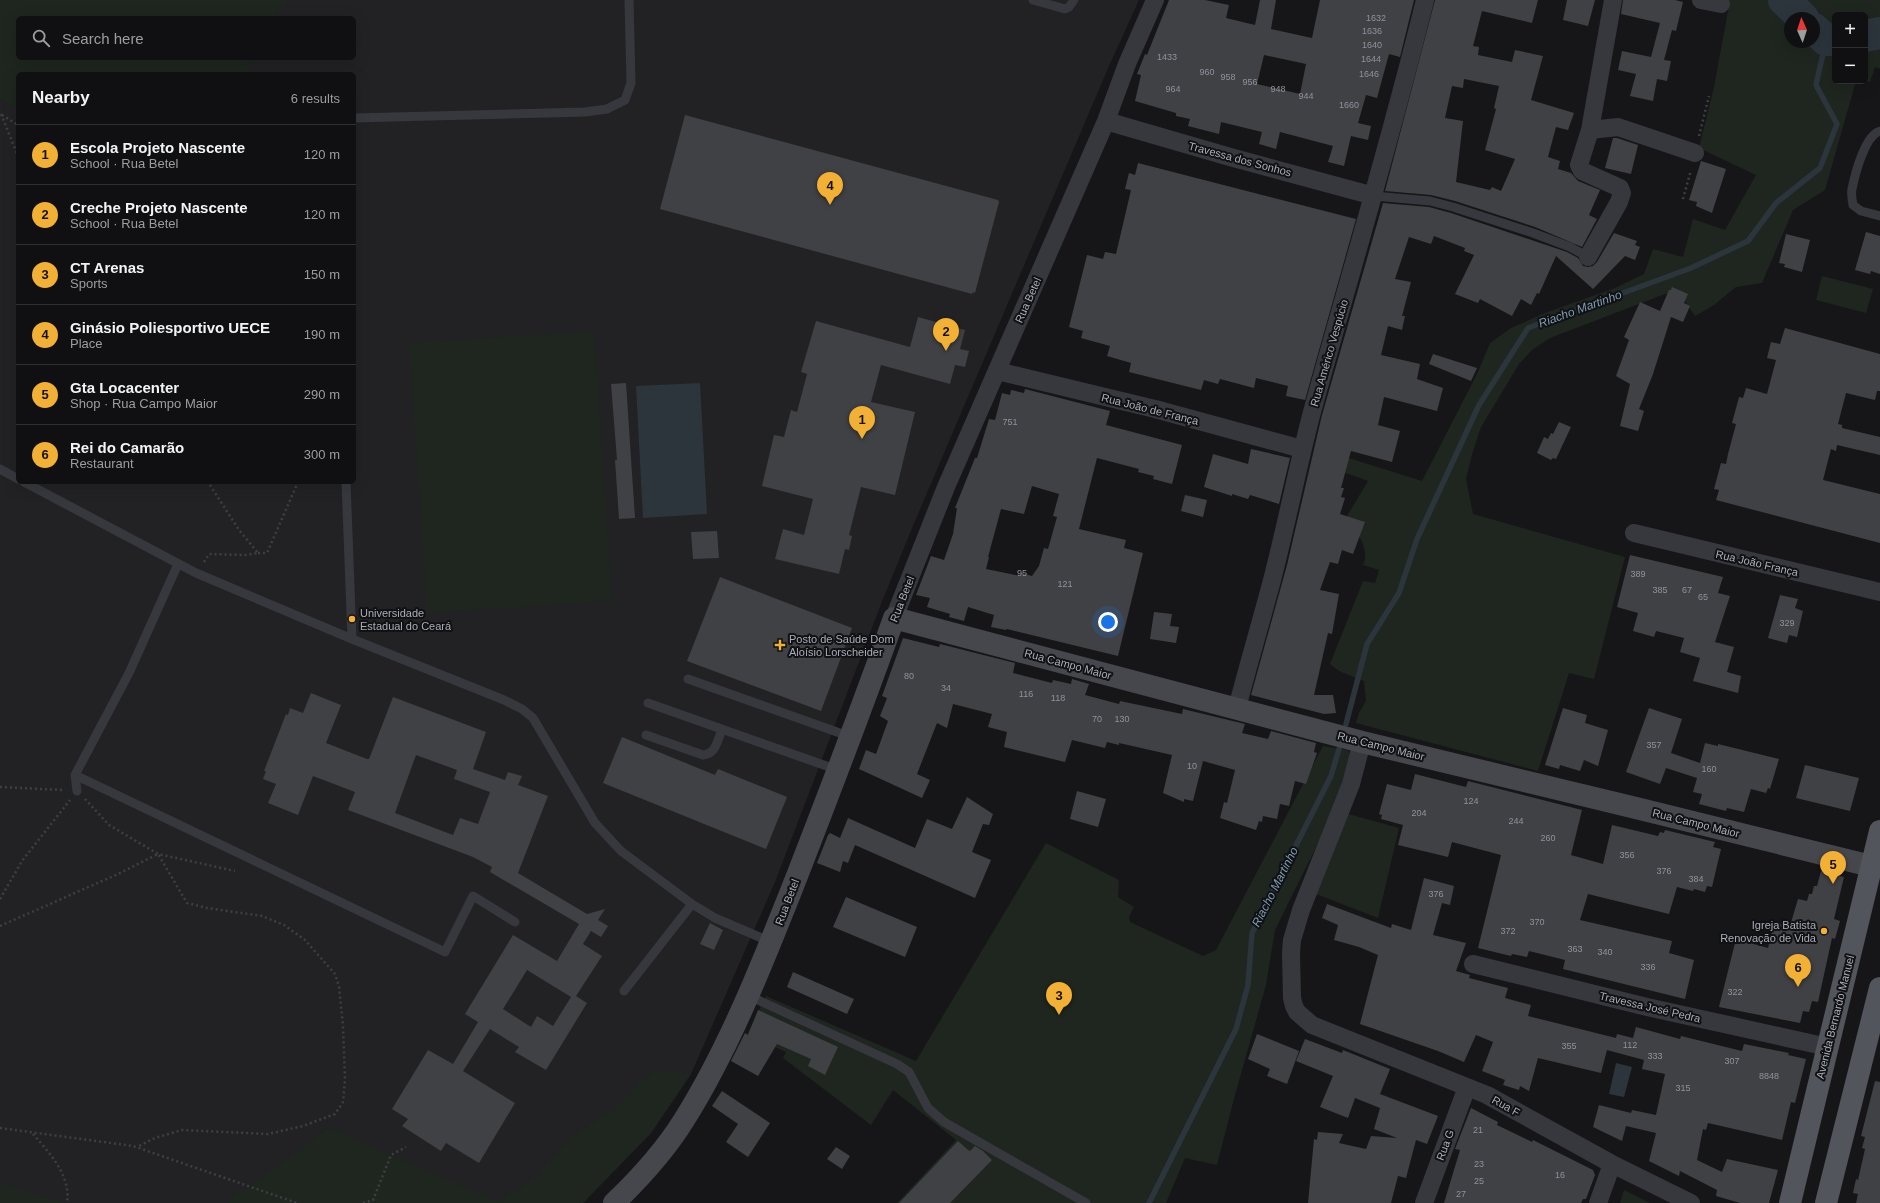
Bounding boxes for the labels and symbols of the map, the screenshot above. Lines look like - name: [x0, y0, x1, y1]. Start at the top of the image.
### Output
- north arrow: [1784, 12, 1820, 48]
- house number: 1632: [1366, 13, 1386, 23]
- house number: 1636: [1362, 26, 1382, 36]
- house number: 1640: [1362, 40, 1382, 50]
- house number: 1433: [1157, 52, 1177, 62]
- house number: 1644: [1361, 54, 1381, 64]
- house number: 960: [1199, 67, 1215, 77]
- house number: 1646: [1359, 69, 1379, 79]
- house number: 958: [1220, 72, 1236, 82]
- house number: 956: [1242, 77, 1258, 87]
- house number: 964: [1165, 84, 1181, 94]
- house number: 948: [1270, 84, 1286, 94]
- house number: 944: [1298, 91, 1314, 101]
- house number: 1660: [1339, 100, 1359, 110]
- street label: Travessa dos Sonhos: [1187, 139, 1293, 179]
- pin: 4: [817, 172, 843, 205]
- street label: Rua Betel: [1013, 275, 1043, 325]
- water label: Riacho Martinho: [1537, 287, 1624, 331]
- street label: Rua Américo Vespúcio: [1308, 298, 1350, 408]
- pin: 2: [933, 318, 959, 351]
- street label: Rua João de França: [1100, 391, 1201, 427]
- pin: 1: [849, 406, 875, 439]
- house number: 751: [1002, 417, 1018, 427]
- street label: Rua João França: [1715, 548, 1800, 579]
- house number: 95: [1017, 568, 1027, 578]
- house number: 389: [1630, 569, 1646, 579]
- street label: Rua Betel: [887, 574, 917, 624]
- house number: 121: [1057, 579, 1073, 589]
- house number: 385: [1652, 585, 1668, 595]
- house number: 67: [1682, 585, 1692, 595]
- house number: 65: [1698, 592, 1708, 602]
- place label: Universidade Estadual do Ceará: [360, 607, 452, 632]
- your location: [1098, 612, 1118, 632]
- marker: Universidade Estadual do Ceará: [347, 614, 357, 624]
- house number: 329: [1779, 618, 1795, 628]
- place label: Posto de Saúde Dom Aloísio Lorscheider: [789, 633, 894, 658]
- marker: Posto de Saúde Dom Aloísio Lorscheider: [774, 639, 786, 651]
- street label: Rua Campo Maior: [1023, 647, 1113, 681]
- house number: 80: [904, 671, 914, 681]
- house number: 34: [941, 683, 951, 693]
- house number: 116: [1019, 689, 1033, 699]
- house number: 118: [1051, 693, 1065, 703]
- house number: 70: [1092, 714, 1102, 724]
- house number: 130: [1114, 714, 1130, 724]
- street label: Rua Campo Maior: [1336, 729, 1426, 763]
- house number: 357: [1646, 740, 1662, 750]
- house number: 10: [1187, 761, 1197, 771]
- house number: 160: [1701, 764, 1717, 774]
- house number: 124: [1463, 796, 1479, 806]
- street label: Rua Campo Maior: [1651, 806, 1741, 840]
- house number: 204: [1411, 808, 1427, 818]
- house number: 244: [1508, 816, 1524, 826]
- house number: 260: [1540, 833, 1556, 843]
- water label: Riacho Martinho: [1249, 845, 1301, 929]
- house number: 356: [1619, 850, 1635, 860]
- pin: 5: [1820, 851, 1846, 884]
- house number: 376: [1656, 866, 1672, 876]
- house number: 384: [1688, 874, 1704, 884]
- street label: Rua Betel: [773, 877, 801, 927]
- house number: 376: [1428, 889, 1444, 899]
- house number: 370: [1529, 917, 1545, 927]
- place label: Igreja Batista Renovação de Vida: [1720, 919, 1817, 944]
- house number: 372: [1500, 926, 1516, 936]
- marker: Igreja Batista Renovação de Vida: [1819, 926, 1829, 936]
- house number: 363: [1567, 944, 1583, 954]
- house number: 340: [1597, 947, 1613, 957]
- pin: 6: [1785, 954, 1811, 987]
- street label: Avenida Bernardo Manuel: [1814, 954, 1856, 1080]
- house number: 336: [1640, 962, 1656, 972]
- pin: 3: [1046, 982, 1072, 1015]
- house number: 322: [1727, 987, 1743, 997]
- street label: Travessa José Pedra: [1598, 990, 1703, 1025]
- house number: 112: [1623, 1040, 1637, 1050]
- house number: 355: [1561, 1041, 1577, 1051]
- house number: 333: [1647, 1051, 1663, 1061]
- house number: 307: [1724, 1056, 1740, 1066]
- house number: 8848: [1759, 1071, 1779, 1081]
- house number: 315: [1675, 1083, 1691, 1093]
- street label: Rua F: [1490, 1093, 1522, 1119]
- house number: 21: [1473, 1125, 1483, 1135]
- street label: Rua G: [1434, 1128, 1456, 1162]
- house number: 23: [1474, 1159, 1484, 1169]
- house number: 16: [1555, 1170, 1565, 1180]
- house number: 25: [1474, 1176, 1484, 1186]
- house number: 27: [1456, 1189, 1466, 1199]

